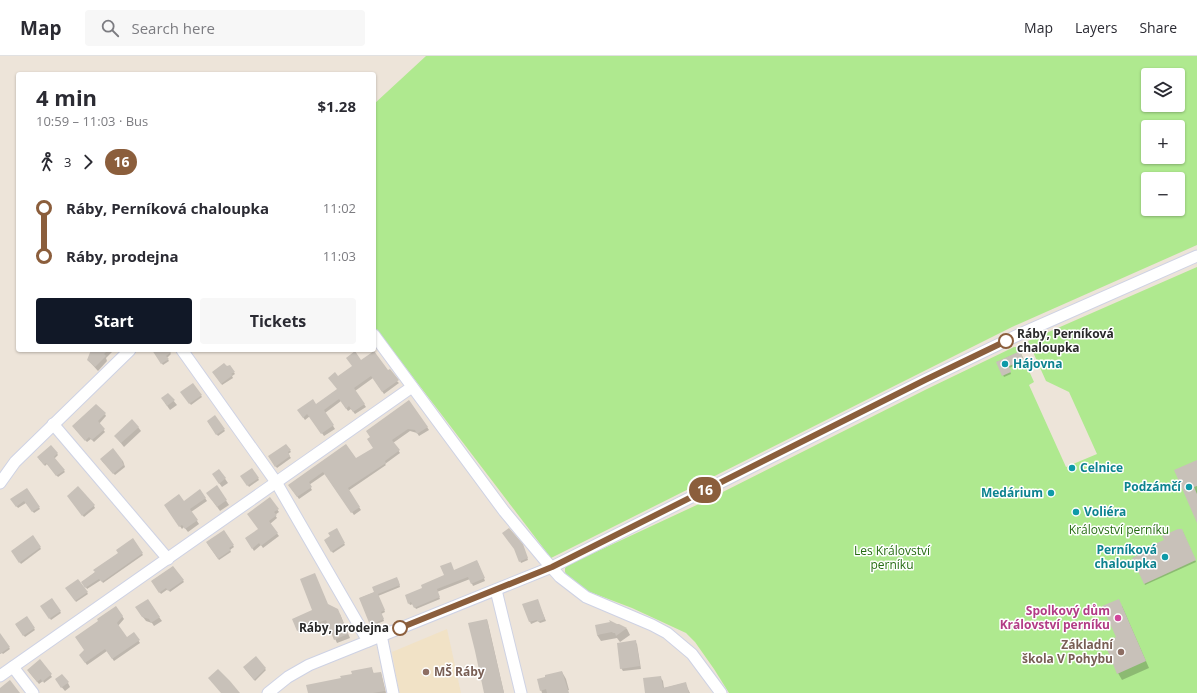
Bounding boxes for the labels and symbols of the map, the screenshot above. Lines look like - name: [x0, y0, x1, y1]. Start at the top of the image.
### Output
- place label: Ráby, Perníková chaloupka: [1017, 325, 1114, 356]
- marker: Ráby, Perníková chaloupka: [998, 333, 1014, 349]
- place label: Hájovna: [1013, 355, 1062, 372]
- marker: Hájovna: [1000, 359, 1010, 369]
- place label: Celnice: [1080, 459, 1123, 476]
- marker: Celnice: [1067, 463, 1077, 473]
- line badge: 16: [687, 477, 723, 503]
- place label: Podzámčí: [1124, 478, 1182, 495]
- marker: Podzámčí: [1184, 482, 1194, 492]
- place label: Medárium: [981, 484, 1043, 501]
- marker: Medárium: [1046, 488, 1056, 498]
- place label: Voliéra: [1084, 503, 1126, 520]
- marker: Voliéra: [1071, 507, 1081, 517]
- park label: Království perníku: [1069, 521, 1169, 538]
- place label: Perníková chaloupka: [1094, 541, 1157, 572]
- park label: Les Království perníku: [854, 542, 931, 573]
- marker: Perníková chaloupka: [1160, 552, 1170, 562]
- place label: Spolkový dům Království perníku: [1000, 602, 1110, 633]
- marker: Spolkový dům Království perníku: [1113, 613, 1123, 623]
- place label: Ráby, prodejna: [299, 619, 389, 636]
- marker: Ráby, prodejna: [392, 620, 408, 636]
- place label: Základní škola V Pohybu: [1022, 636, 1114, 667]
- marker: Základní škola V Pohybu: [1116, 647, 1126, 657]
- place label: MŠ Ráby: [434, 663, 485, 680]
- marker: MŠ Ráby: [421, 667, 431, 677]

